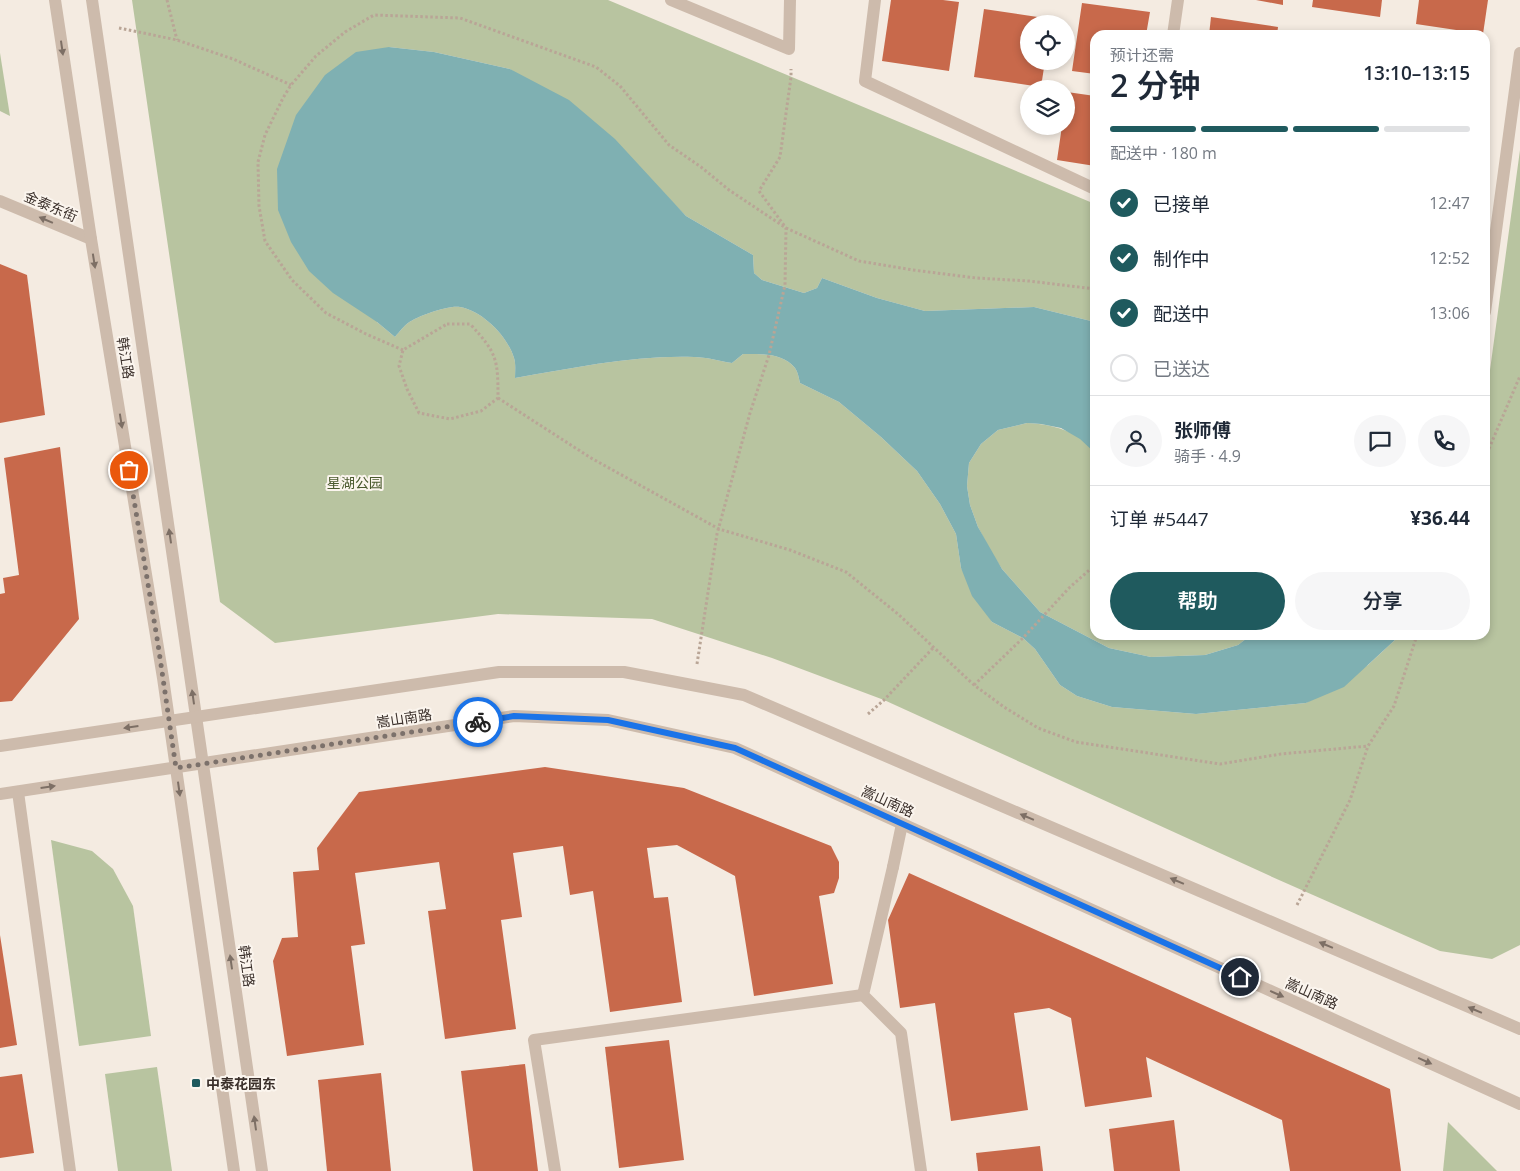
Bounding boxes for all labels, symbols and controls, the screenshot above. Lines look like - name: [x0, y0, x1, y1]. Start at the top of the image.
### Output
- map controls: [1020, 15, 1075, 135]
- button: locate: [1020, 15, 1075, 70]
- one-way arrow: [59, 41, 67, 57]
- text: 预计还需: [1110, 44, 1174, 66]
- text: 13:10–13:15: [1363, 60, 1470, 86]
- text: 2 分钟: [1110, 63, 1201, 106]
- button: layers: [1020, 80, 1075, 135]
- text: 配送中 · 180 m: [1110, 142, 1217, 164]
- street label: 金泰东街: [22, 186, 80, 226]
- icon: check: [1110, 189, 1138, 217]
- text: 已接单: [1153, 191, 1210, 217]
- text: 12:47: [1429, 192, 1470, 214]
- one-way arrow: [39, 216, 53, 224]
- icon: check: [1110, 244, 1138, 272]
- text: 制作中: [1153, 246, 1210, 272]
- text: 12:52: [1429, 247, 1470, 269]
- one-way arrow: [91, 253, 99, 269]
- icon: check: [1110, 299, 1138, 327]
- text: 配送中: [1153, 301, 1210, 327]
- text: 13:06: [1429, 302, 1470, 324]
- street label: 韩江路: [113, 336, 139, 380]
- text: 已送达: [1153, 356, 1210, 382]
- one-way arrow: [117, 414, 125, 430]
- button: person: [1110, 415, 1162, 467]
- button: chat: [1354, 415, 1406, 467]
- button: phone: [1418, 415, 1470, 467]
- text: 张师傅: [1174, 417, 1231, 443]
- text: 骑手 · 4.9: [1174, 445, 1241, 467]
- pin: [108, 449, 150, 491]
- icon: bag: [115, 456, 143, 484]
- park label: 星湖公园: [327, 473, 383, 492]
- text: ¥36.44: [1410, 505, 1470, 531]
- text: 订单 #5447: [1110, 506, 1209, 532]
- one-way arrow: [166, 528, 174, 544]
- button: 帮助: [1110, 572, 1285, 630]
- button: 分享: [1295, 572, 1470, 630]
- one-way arrow: [189, 689, 197, 705]
- courier: [453, 697, 503, 747]
- street label: 嵩山南路: [375, 704, 433, 732]
- icon: bike: [464, 708, 492, 736]
- one-way arrow: [122, 723, 138, 731]
- one-way arrow: [175, 781, 183, 797]
- street label: 嵩山南路: [859, 781, 917, 821]
- one-way arrow: [41, 783, 57, 791]
- one-way arrow: [1020, 812, 1035, 820]
- one-way arrow: [1169, 877, 1184, 885]
- one-way arrow: [1319, 941, 1333, 949]
- street label: 韩江路: [235, 944, 259, 988]
- one-way arrow: [227, 954, 235, 970]
- pin: [1219, 956, 1261, 998]
- icon: home: [1226, 963, 1254, 991]
- street label: 嵩山南路: [1283, 973, 1341, 1013]
- one-way arrow: [1270, 990, 1284, 998]
- one-way arrow: [1468, 1005, 1482, 1013]
- one-way arrow: [1418, 1057, 1432, 1065]
- place label: 中泰花园东: [206, 1074, 276, 1093]
- marker: 中泰花园东: [190, 1077, 202, 1089]
- one-way arrow: [250, 1114, 258, 1130]

